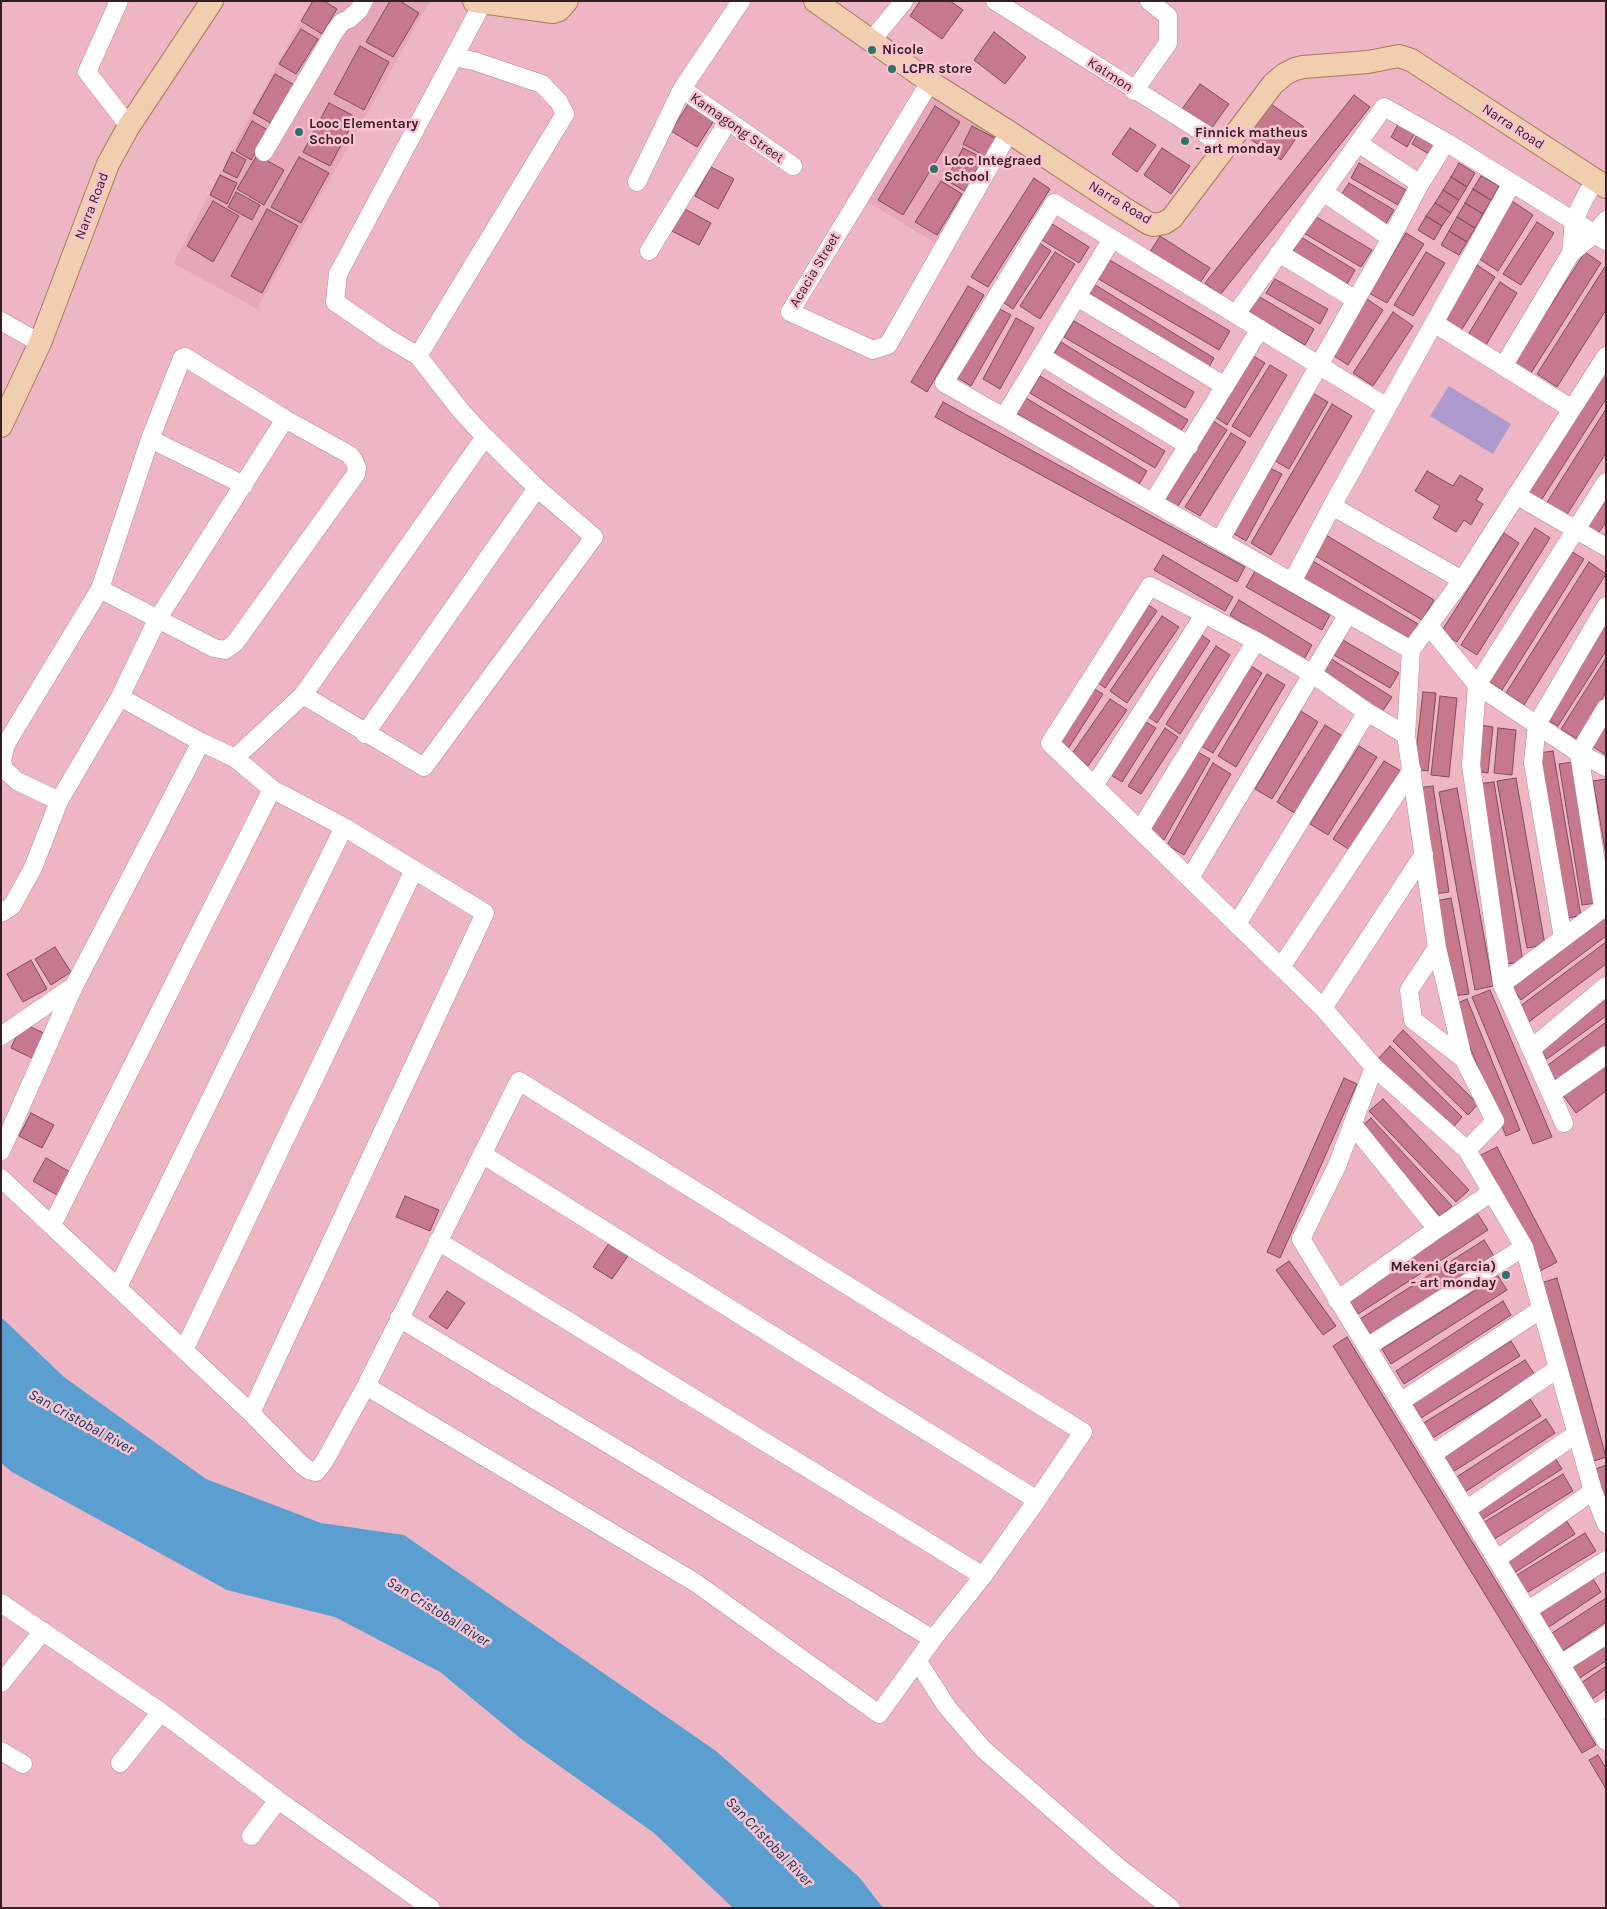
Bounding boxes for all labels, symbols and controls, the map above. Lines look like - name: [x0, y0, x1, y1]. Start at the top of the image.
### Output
- place label: Nicole: [882, 42, 924, 58]
- marker: Nicole: [866, 44, 878, 56]
- street label: Katmon: [1084, 54, 1136, 96]
- place label: LCPR store: [902, 61, 972, 77]
- marker: LCPR store: [886, 63, 898, 75]
- street label: Kamagong Street: [687, 89, 787, 167]
- street label: Narra Road: [1479, 101, 1547, 153]
- place label: Looc Elementary School: [309, 116, 418, 148]
- place label: Finnick matheus - art monday: [1195, 125, 1308, 158]
- marker: Looc Elementary School: [293, 126, 305, 138]
- marker: Finnick matheus - art monday: [1179, 135, 1191, 147]
- place label: Looc Integraed School: [944, 153, 1041, 186]
- marker: Looc Integraed School: [928, 163, 940, 175]
- street label: Narra Road: [71, 170, 113, 242]
- street label: Narra Road: [1085, 178, 1155, 228]
- street label: Acacia Street: [786, 230, 844, 310]
- place label: Mekeni (garcia) - art monday: [1391, 1259, 1496, 1292]
- marker: Mekeni (garcia) - art monday: [1500, 1269, 1512, 1281]
- water label: San Cristobal River: [25, 1386, 137, 1458]
- water label: San Cristobal River: [383, 1573, 493, 1651]
- water label: San Cristobal River: [722, 1793, 816, 1891]

